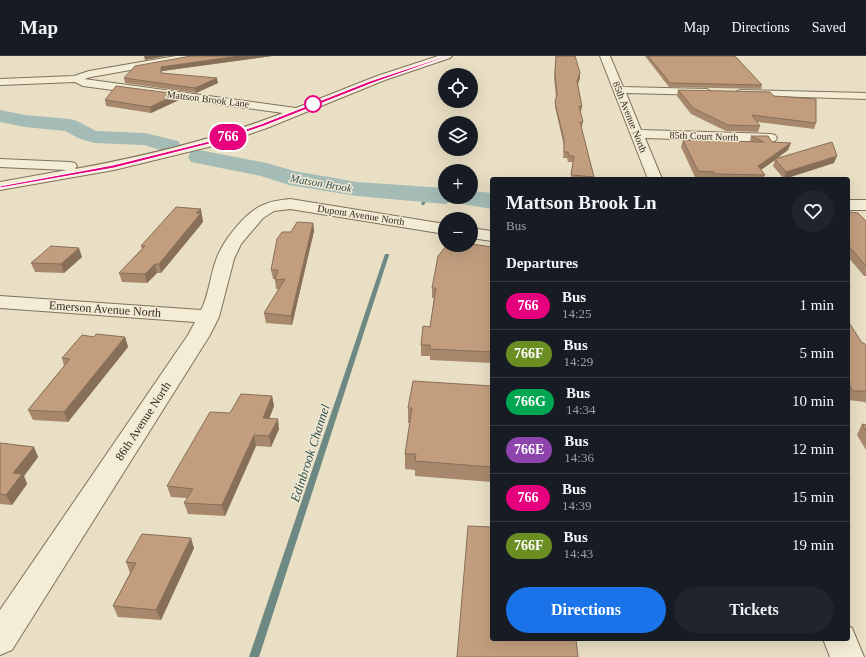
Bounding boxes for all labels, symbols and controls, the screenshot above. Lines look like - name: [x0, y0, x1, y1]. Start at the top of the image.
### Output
- text: Map: [20, 17, 58, 38]
- text: Map: [684, 20, 709, 35]
- text: Directions: [731, 20, 790, 35]
- text: Saved: [812, 20, 846, 35]
- map controls: [438, 68, 478, 252]
- button: locate: [438, 68, 478, 108]
- street label: 85th Avenue North: [611, 80, 649, 154]
- street label: Mattson Brook Lane: [166, 88, 250, 110]
- unlabelled marker: [304, 95, 322, 113]
- button: layers: [438, 116, 478, 156]
- line badge: 766: [205, 124, 251, 150]
- text: 766: [218, 129, 239, 144]
- street label: 85th Court North: [669, 129, 739, 143]
- button: +: [438, 164, 478, 204]
- water label: Matson Brook: [288, 172, 354, 195]
- button: heart: [792, 190, 834, 232]
- text: Mattson Brook Ln: [506, 192, 657, 213]
- street label: Dupont Avenue North: [317, 203, 405, 227]
- button: −: [438, 212, 478, 252]
- text: Bus: [506, 218, 526, 233]
- text: Departures: [506, 255, 578, 271]
- text: Bus: [562, 289, 586, 305]
- text: 1 min: [799, 297, 834, 313]
- street label: Emerson Avenue North: [48, 298, 162, 320]
- text: 766: [518, 298, 539, 313]
- text: 14:25: [562, 306, 592, 321]
- text: Bus: [564, 337, 588, 353]
- text: 5 min: [799, 345, 834, 361]
- text: 766F: [514, 346, 544, 361]
- text: 14:29: [564, 354, 593, 369]
- street label: 86th Avenue North: [112, 379, 174, 463]
- text: Bus: [566, 385, 590, 401]
- text: 10 min: [792, 393, 834, 409]
- text: 766G: [514, 394, 546, 409]
- water label: Edinbrook Channel: [287, 402, 333, 505]
- text: 14:34: [566, 402, 596, 417]
- text: Bus: [564, 433, 589, 449]
- text: 12 min: [792, 441, 834, 457]
- text: 766E: [514, 442, 544, 457]
- text: 14:36: [564, 450, 594, 465]
- text: Bus: [562, 481, 586, 497]
- text: 15 min: [792, 489, 834, 505]
- text: 766: [518, 490, 539, 505]
- text: 14:39: [562, 498, 592, 513]
- text: Bus: [564, 529, 588, 545]
- text: 19 min: [792, 537, 834, 553]
- text: 766F: [514, 538, 544, 553]
- text: 14:43: [564, 546, 593, 561]
- button: Directions: [506, 587, 666, 633]
- button: Tickets: [674, 587, 834, 633]

